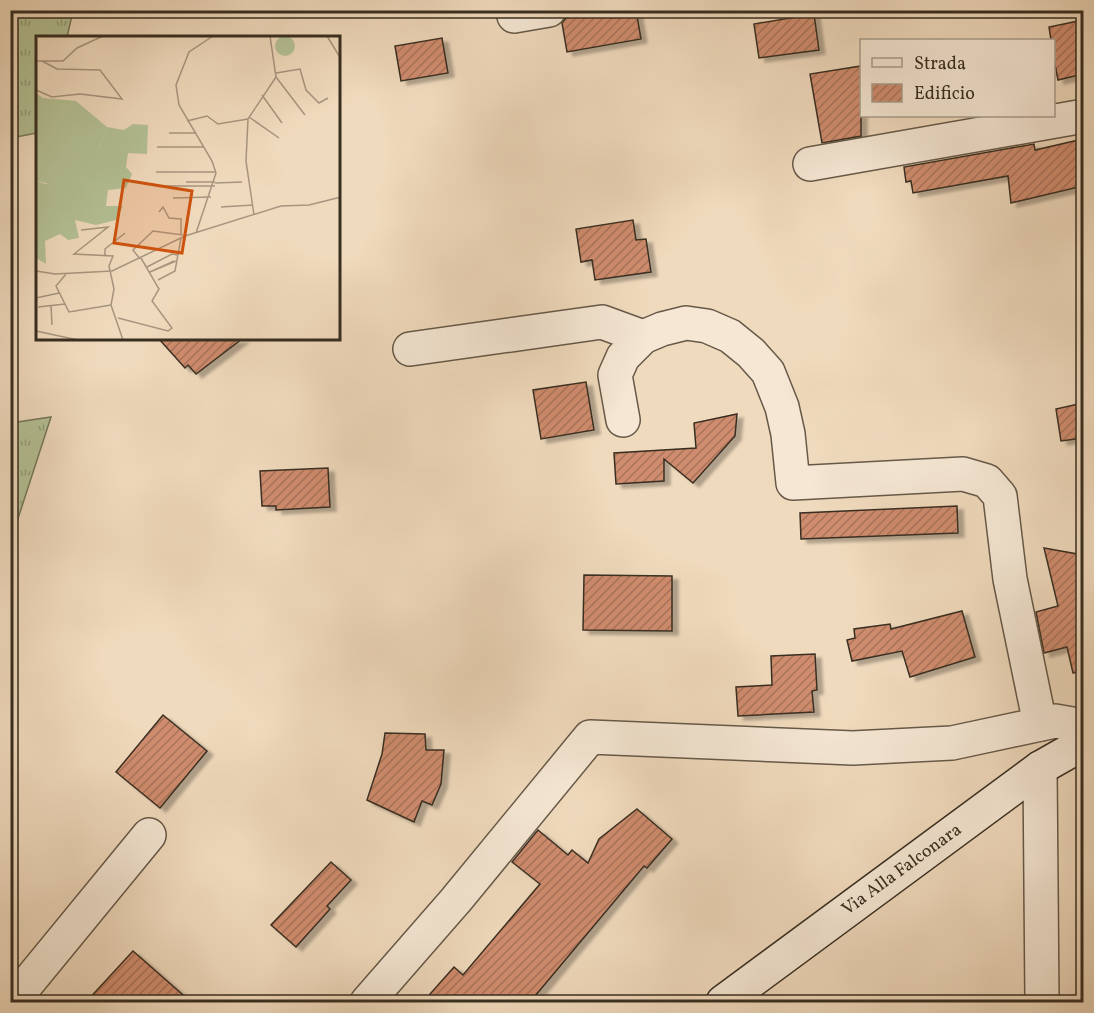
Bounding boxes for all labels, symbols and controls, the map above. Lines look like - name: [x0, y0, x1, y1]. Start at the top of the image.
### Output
- inset map: [36, 36, 340, 340]
- legend: [860, 39, 1055, 117]
- text: Strada: [914, 52, 966, 77]
- text: Edificio: [914, 82, 975, 107]
- street label: Via Alla Falconara: [837, 818, 967, 922]

